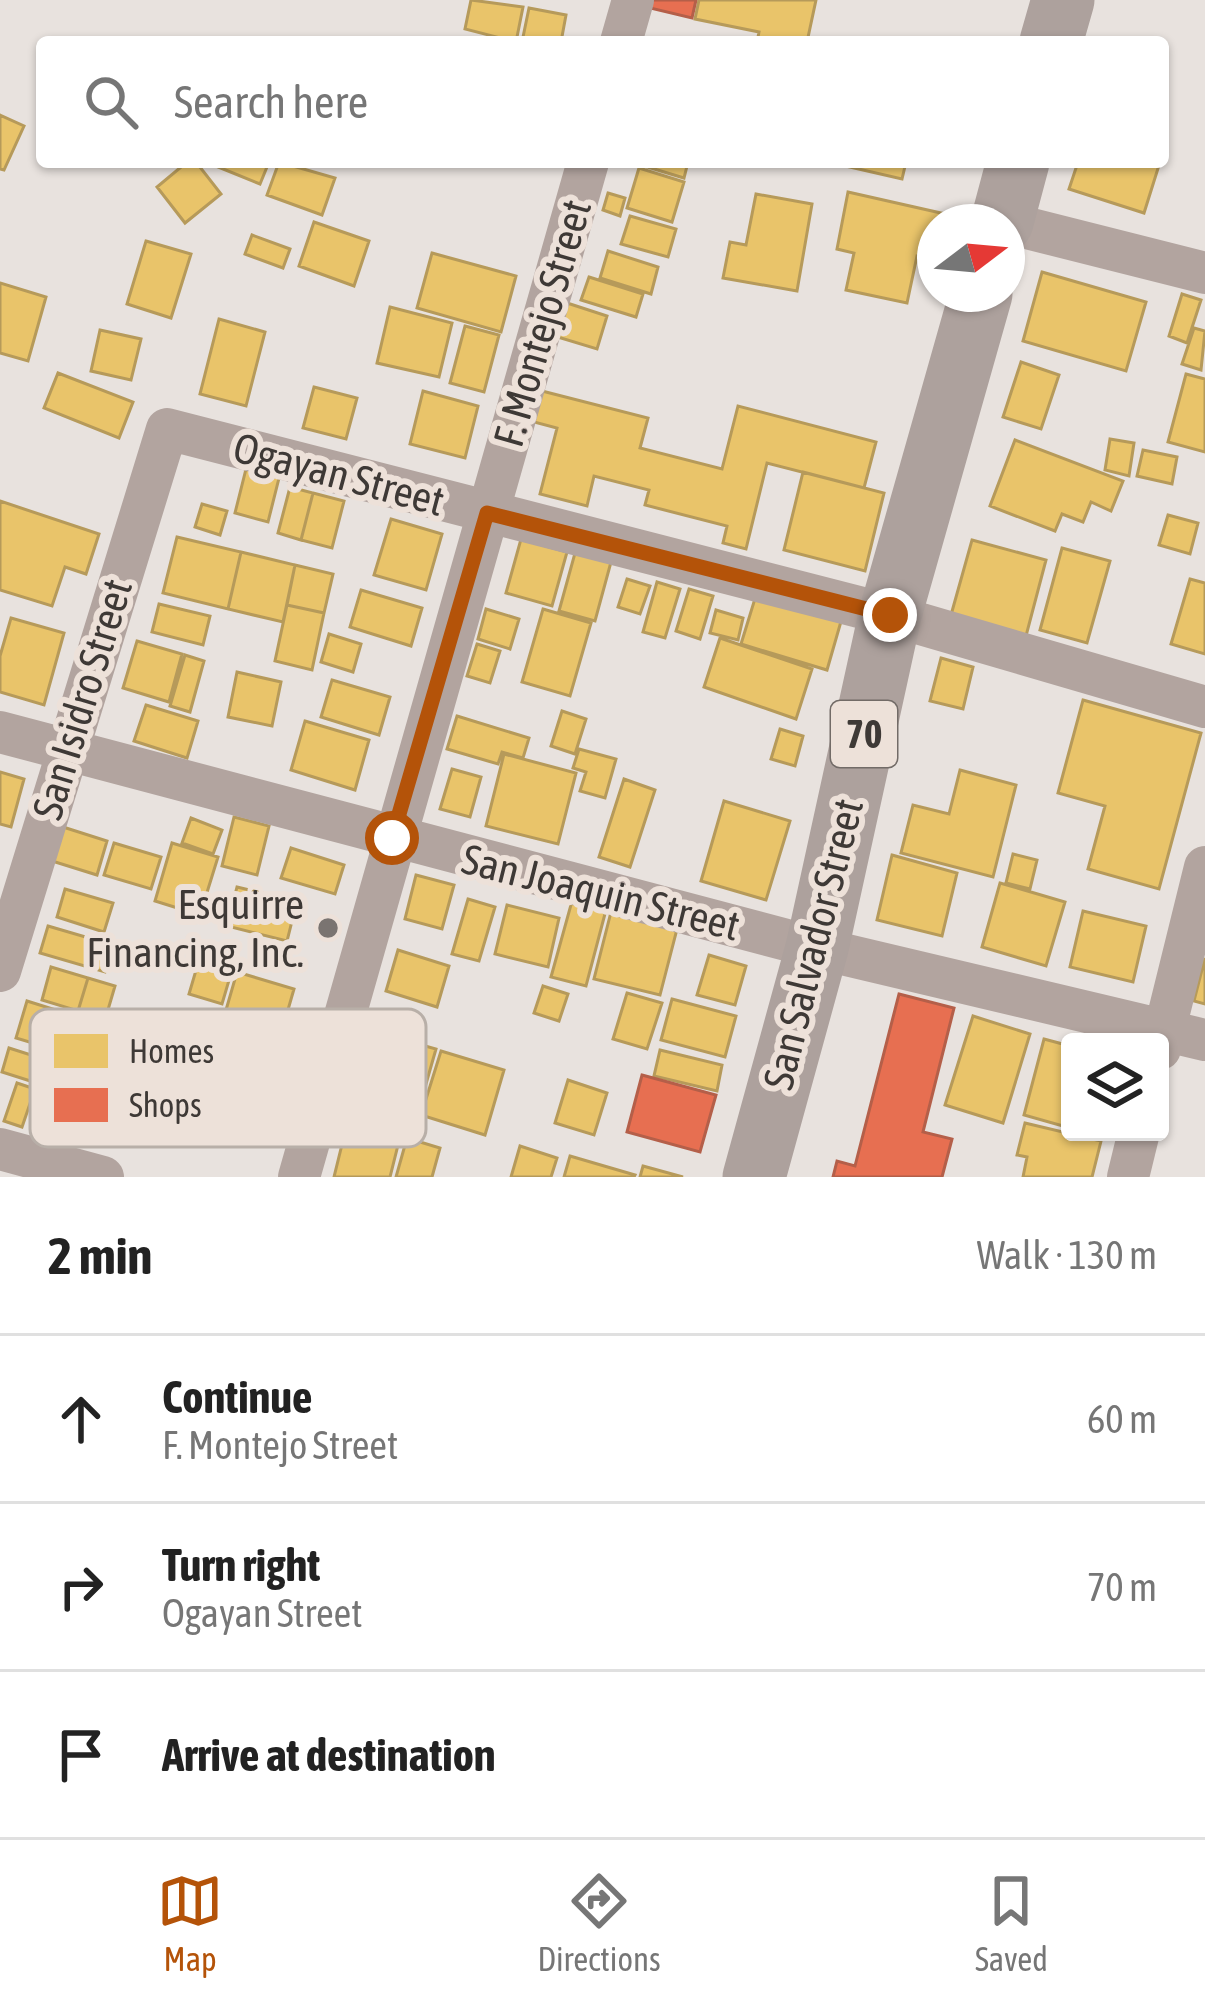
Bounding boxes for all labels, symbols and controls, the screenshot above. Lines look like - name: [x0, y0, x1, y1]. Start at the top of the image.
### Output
- search box: [36, 36, 1169, 168]
- icon: search: [78, 69, 144, 135]
- text: Search here: [174, 76, 368, 128]
- street label: F. Montejo Street: [484, 194, 600, 452]
- north arrow: [917, 204, 1025, 312]
- street label: Ogayan Street: [228, 423, 450, 525]
- street label: San Isidro Street: [23, 573, 141, 825]
- route end: [863, 588, 917, 642]
- road number: 70: [831, 701, 897, 767]
- street label: San Salvador Street: [754, 794, 872, 1094]
- route start: [365, 811, 419, 865]
- street label: San Joaquin Street: [457, 834, 745, 950]
- place label: Esquirre Financing, Inc.: [86, 880, 304, 976]
- marker: Esquirre Financing, Inc.: [315, 915, 341, 941]
- legend: [30, 1009, 426, 1147]
- text: Homes: [129, 1032, 214, 1070]
- map controls: [1061, 1033, 1169, 1141]
- button: layers: [1061, 1033, 1169, 1141]
- text: Shops: [129, 1086, 202, 1124]
- text: 2 min: [48, 1226, 152, 1285]
- text: Walk · 130 m: [977, 1233, 1157, 1277]
- text: Continue: [162, 1371, 313, 1423]
- icon: ahead: [48, 1386, 114, 1452]
- text: 60 m: [1087, 1397, 1157, 1441]
- text: F. Montejo Street: [162, 1423, 398, 1467]
- text: Turn right: [162, 1539, 320, 1591]
- icon: right: [48, 1554, 114, 1620]
- text: 70 m: [1087, 1565, 1157, 1609]
- text: Ogayan Street: [162, 1591, 363, 1635]
- icon: arrive: [48, 1722, 114, 1788]
- text: Arrive at destination: [162, 1729, 496, 1781]
- tab: Map: [157, 1868, 223, 1978]
- tab: Directions: [537, 1868, 661, 1978]
- tab: Saved: [975, 1868, 1048, 1978]

